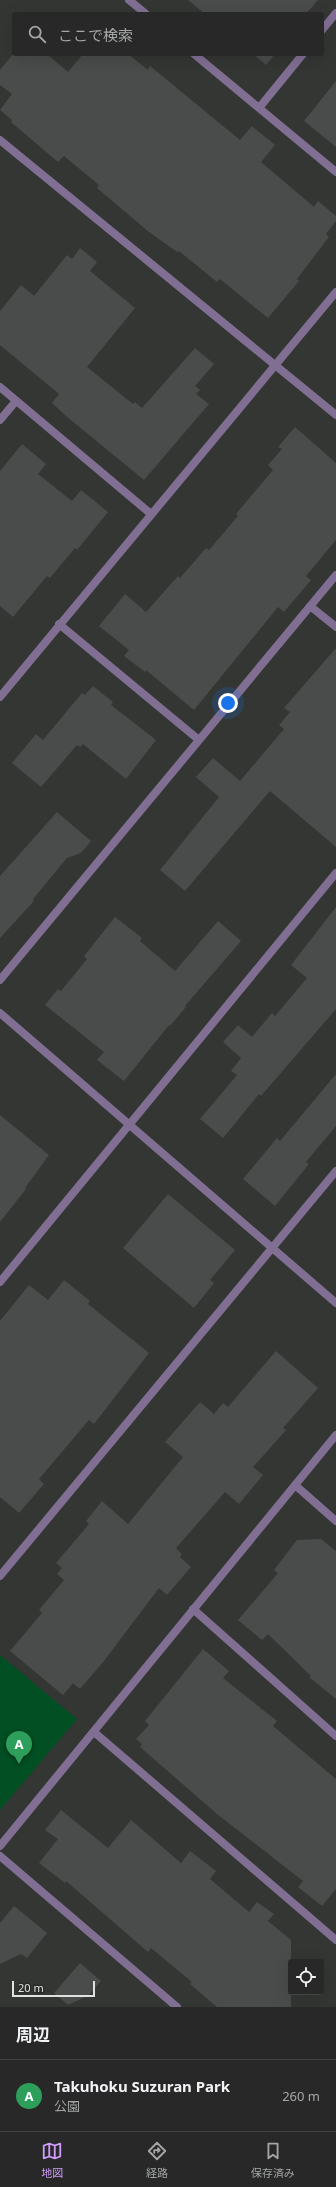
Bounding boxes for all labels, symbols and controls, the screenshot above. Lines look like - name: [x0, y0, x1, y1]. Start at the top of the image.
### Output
- search box: [12, 12, 324, 56]
- icon: search: [26, 23, 48, 45]
- text: ここで検索: [58, 25, 133, 45]
- your location: [218, 693, 238, 713]
- pin: A: [6, 1731, 32, 1764]
- map controls: [288, 1959, 324, 1995]
- button: locate: [288, 1959, 324, 1995]
- scale bar: [12, 1979, 95, 1998]
- text: 20 m: [18, 1980, 44, 1995]
- text: 周辺: [16, 2023, 50, 2046]
- text: Takuhoku Suzuran Park: [54, 2076, 230, 2096]
- text: A: [25, 2087, 34, 2105]
- text: 260 m: [282, 2087, 320, 2105]
- text: 公園: [54, 2097, 80, 2115]
- tab: 地図: [41, 2140, 63, 2180]
- tab: 経路: [146, 2140, 168, 2180]
- tab: 保存済み: [251, 2140, 295, 2180]

